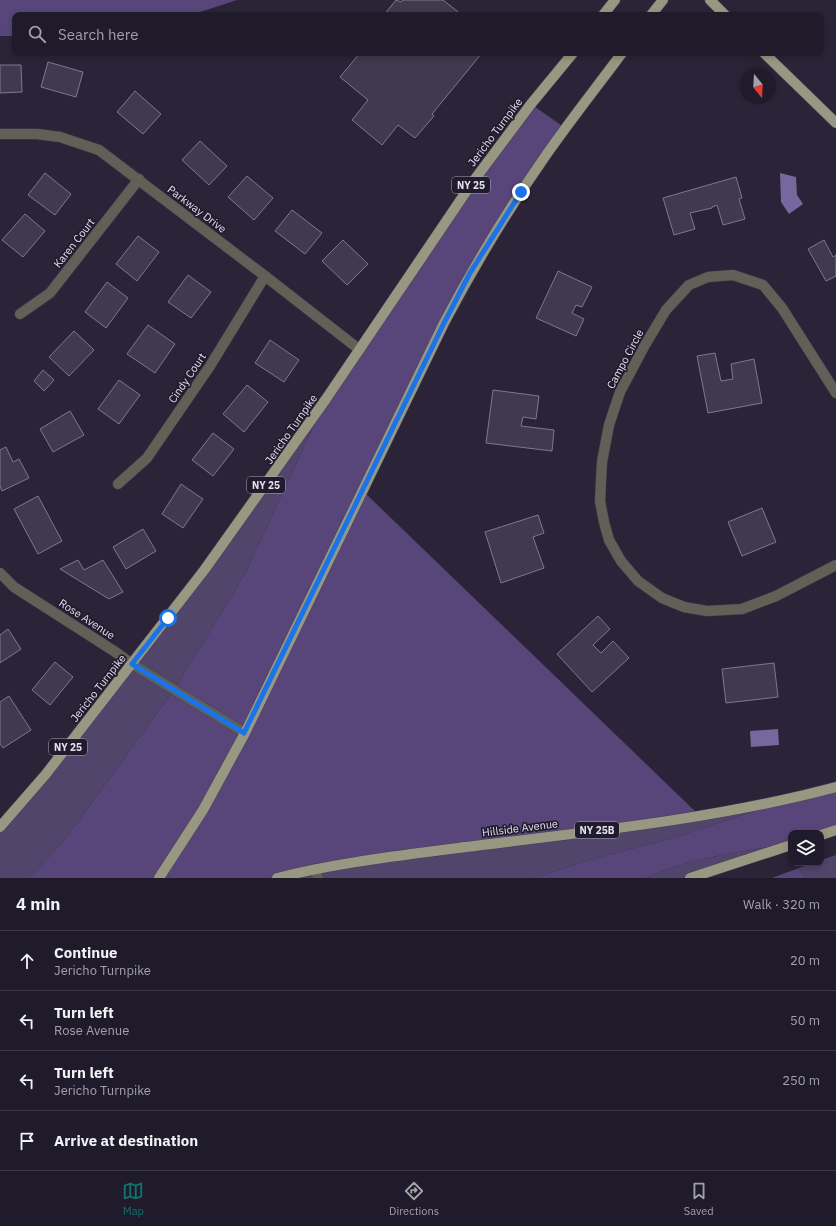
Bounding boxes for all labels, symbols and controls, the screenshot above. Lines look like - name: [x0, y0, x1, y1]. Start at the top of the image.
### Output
- search box: [12, 12, 824, 56]
- icon: search: [26, 23, 48, 45]
- text: Search here: [58, 25, 138, 44]
- north arrow: [740, 68, 776, 104]
- street label: Jericho Turnpike: [465, 95, 525, 169]
- road number: NY 25: [452, 177, 490, 193]
- street label: Parkway Drive: [165, 182, 229, 236]
- route end: [512, 183, 530, 201]
- street label: Karen Court: [50, 215, 98, 270]
- street label: Campo Circle: [603, 327, 647, 391]
- street label: Cindy Court: [165, 350, 209, 406]
- street label: Jericho Turnpike: [262, 391, 320, 467]
- road number: NY 25: [247, 477, 285, 493]
- street label: Rose Avenue: [56, 596, 118, 642]
- route start: [159, 609, 177, 627]
- street label: Jericho Turnpike: [67, 651, 129, 725]
- road number: NY 25: [49, 739, 87, 755]
- street label: Hillside Avenue: [481, 816, 559, 840]
- road number: NY 25B: [575, 822, 619, 838]
- map controls: [788, 830, 824, 866]
- button: layers: [788, 830, 824, 866]
- text: 4 min: [16, 893, 60, 915]
- text: Walk · 320 m: [743, 896, 820, 913]
- text: Continue: [54, 943, 118, 962]
- icon: ahead: [16, 950, 38, 972]
- text: 20 m: [790, 952, 820, 969]
- text: Jericho Turnpike: [54, 962, 151, 979]
- text: Turn left: [54, 1003, 114, 1022]
- icon: left: [16, 1010, 38, 1032]
- text: 50 m: [790, 1012, 820, 1029]
- text: Rose Avenue: [54, 1022, 129, 1039]
- text: Turn left: [54, 1063, 114, 1082]
- icon: left: [16, 1070, 38, 1092]
- text: 250 m: [782, 1072, 820, 1089]
- text: Jericho Turnpike: [54, 1082, 151, 1099]
- icon: arrive: [16, 1130, 38, 1152]
- text: Arrive at destination: [54, 1131, 198, 1150]
- tab: Map: [122, 1180, 144, 1218]
- tab: Directions: [389, 1180, 439, 1218]
- tab: Saved: [684, 1180, 714, 1218]

